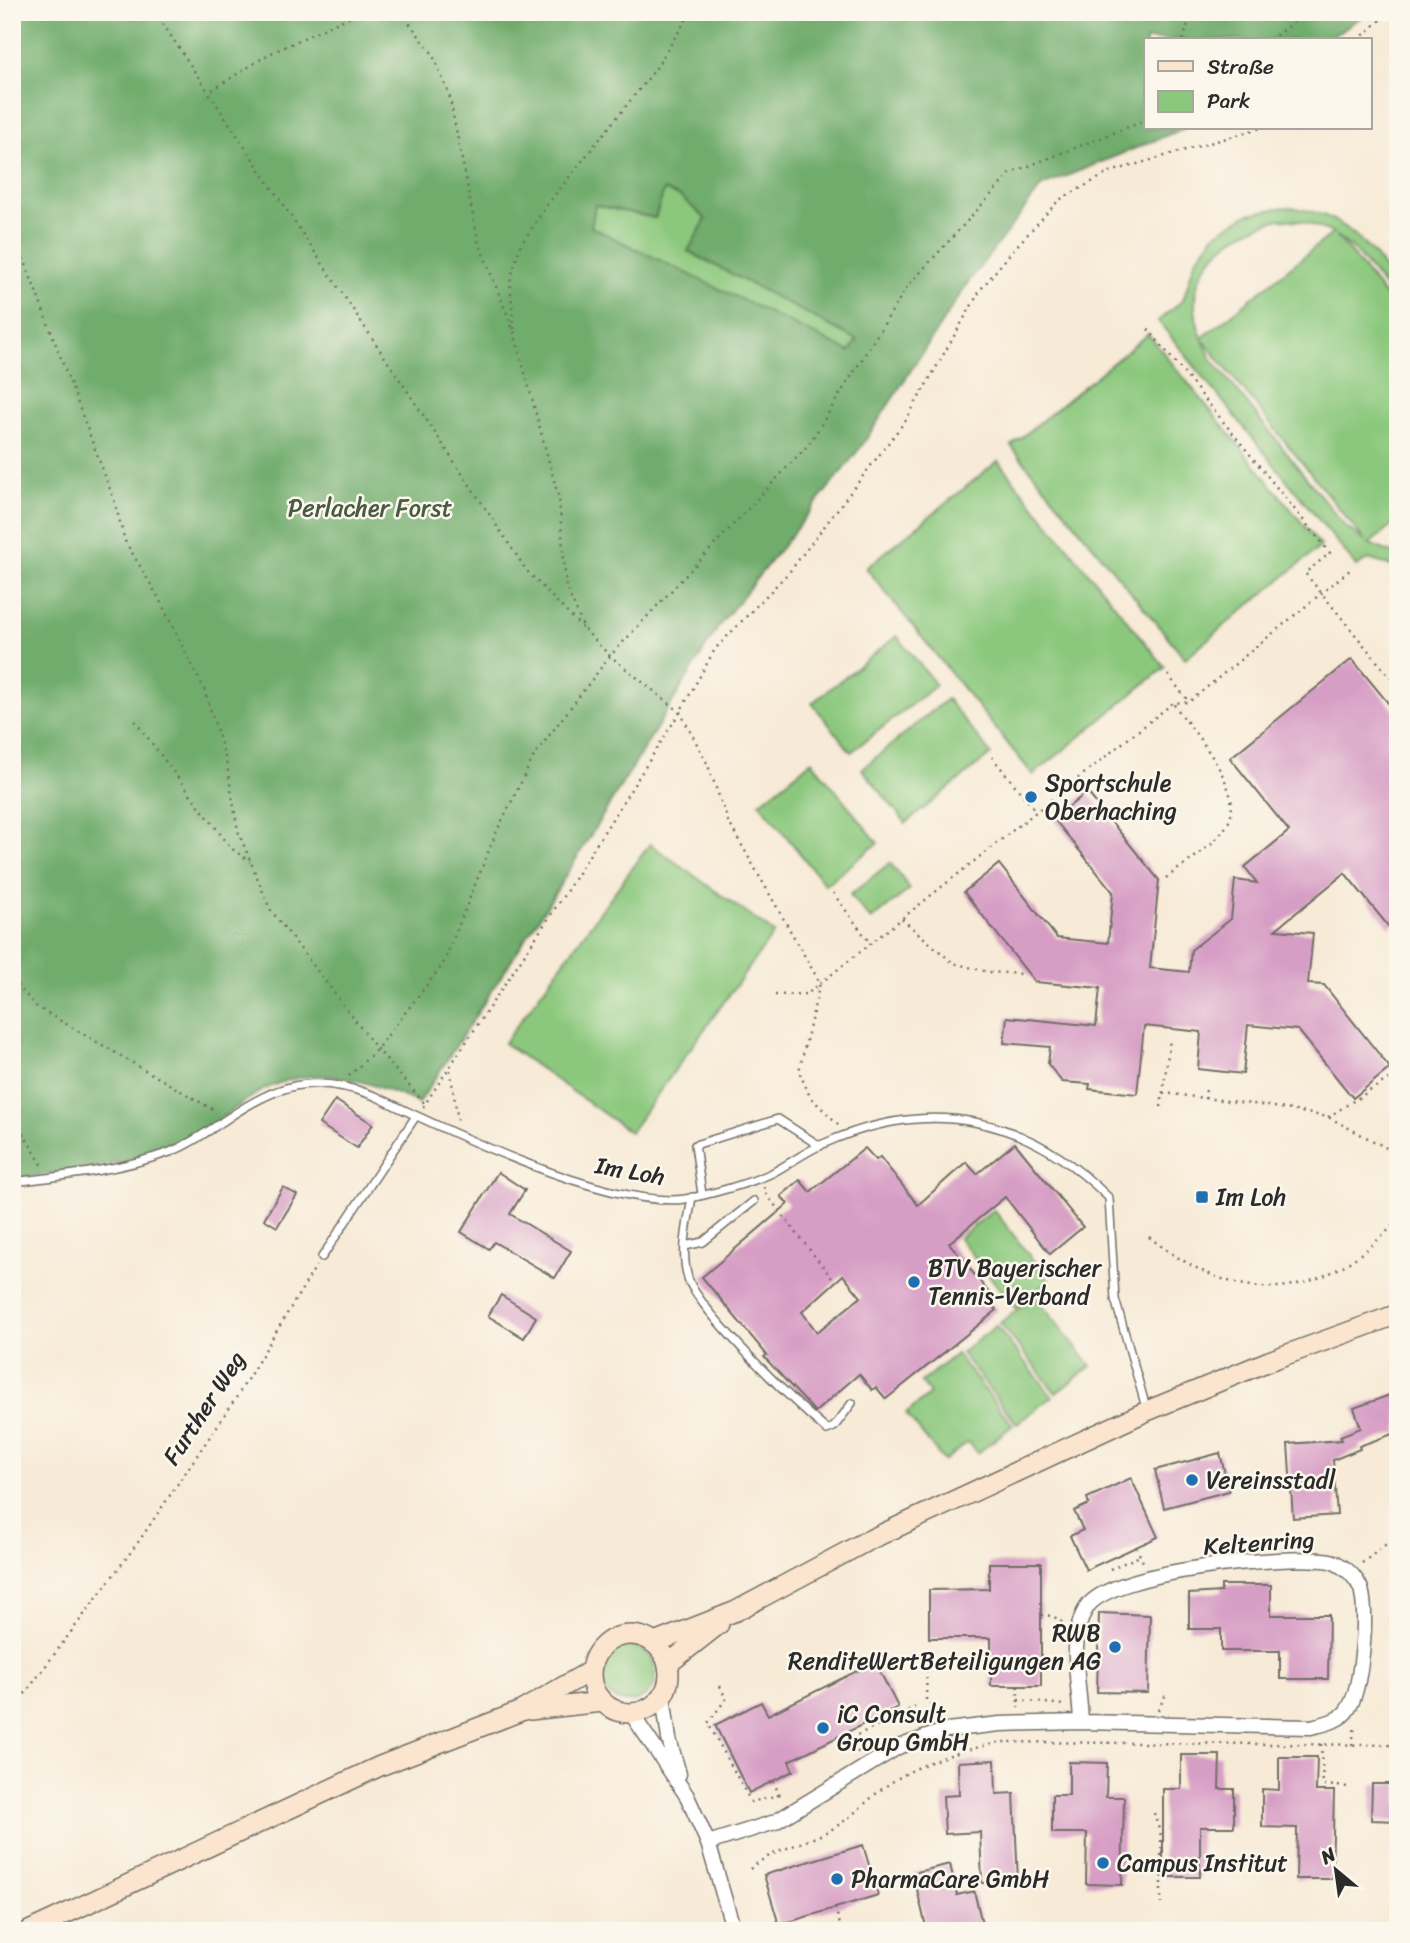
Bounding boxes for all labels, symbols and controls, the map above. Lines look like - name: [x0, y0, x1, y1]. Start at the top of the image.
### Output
- legend: [1144, 38, 1372, 130]
- text: Straße: [1207, 48, 1274, 86]
- text: Park: [1207, 82, 1250, 120]
- park label: Perlacher Forst: [288, 487, 452, 529]
- place label: Sportschule Oberhaching: [1045, 762, 1177, 832]
- marker: Sportschule Oberhaching: [1023, 789, 1039, 805]
- street label: Im Loh: [591, 1144, 668, 1198]
- place label: Im Loh: [1215, 1176, 1286, 1218]
- marker: Im Loh: [1194, 1189, 1210, 1205]
- place label: BTV Bayerischer Tennis-Verband: [928, 1247, 1103, 1317]
- marker: BTV Bayerischer Tennis-Verband: [906, 1274, 922, 1290]
- street label: Further Weg: [151, 1342, 257, 1474]
- place label: Vereinsstadl: [1206, 1459, 1336, 1501]
- marker: Vereinsstadl: [1184, 1472, 1200, 1488]
- street label: Keltenring: [1202, 1518, 1316, 1568]
- place label: RWB RenditeWertBeteiligungen AG: [788, 1612, 1101, 1682]
- marker: RWB RenditeWertBeteiligungen AG: [1107, 1639, 1123, 1655]
- place label: iC Consult Group GmbH: [837, 1693, 969, 1763]
- marker: iC Consult Group GmbH: [815, 1720, 831, 1736]
- north arrow: [1302, 1834, 1372, 1904]
- text: N: [1313, 1838, 1342, 1874]
- place label: Campus Institut: [1117, 1842, 1288, 1884]
- marker: Campus Institut: [1095, 1855, 1111, 1871]
- place label: PharmaCare GmbH: [851, 1858, 1049, 1900]
- marker: PharmaCare GmbH: [829, 1871, 845, 1887]

